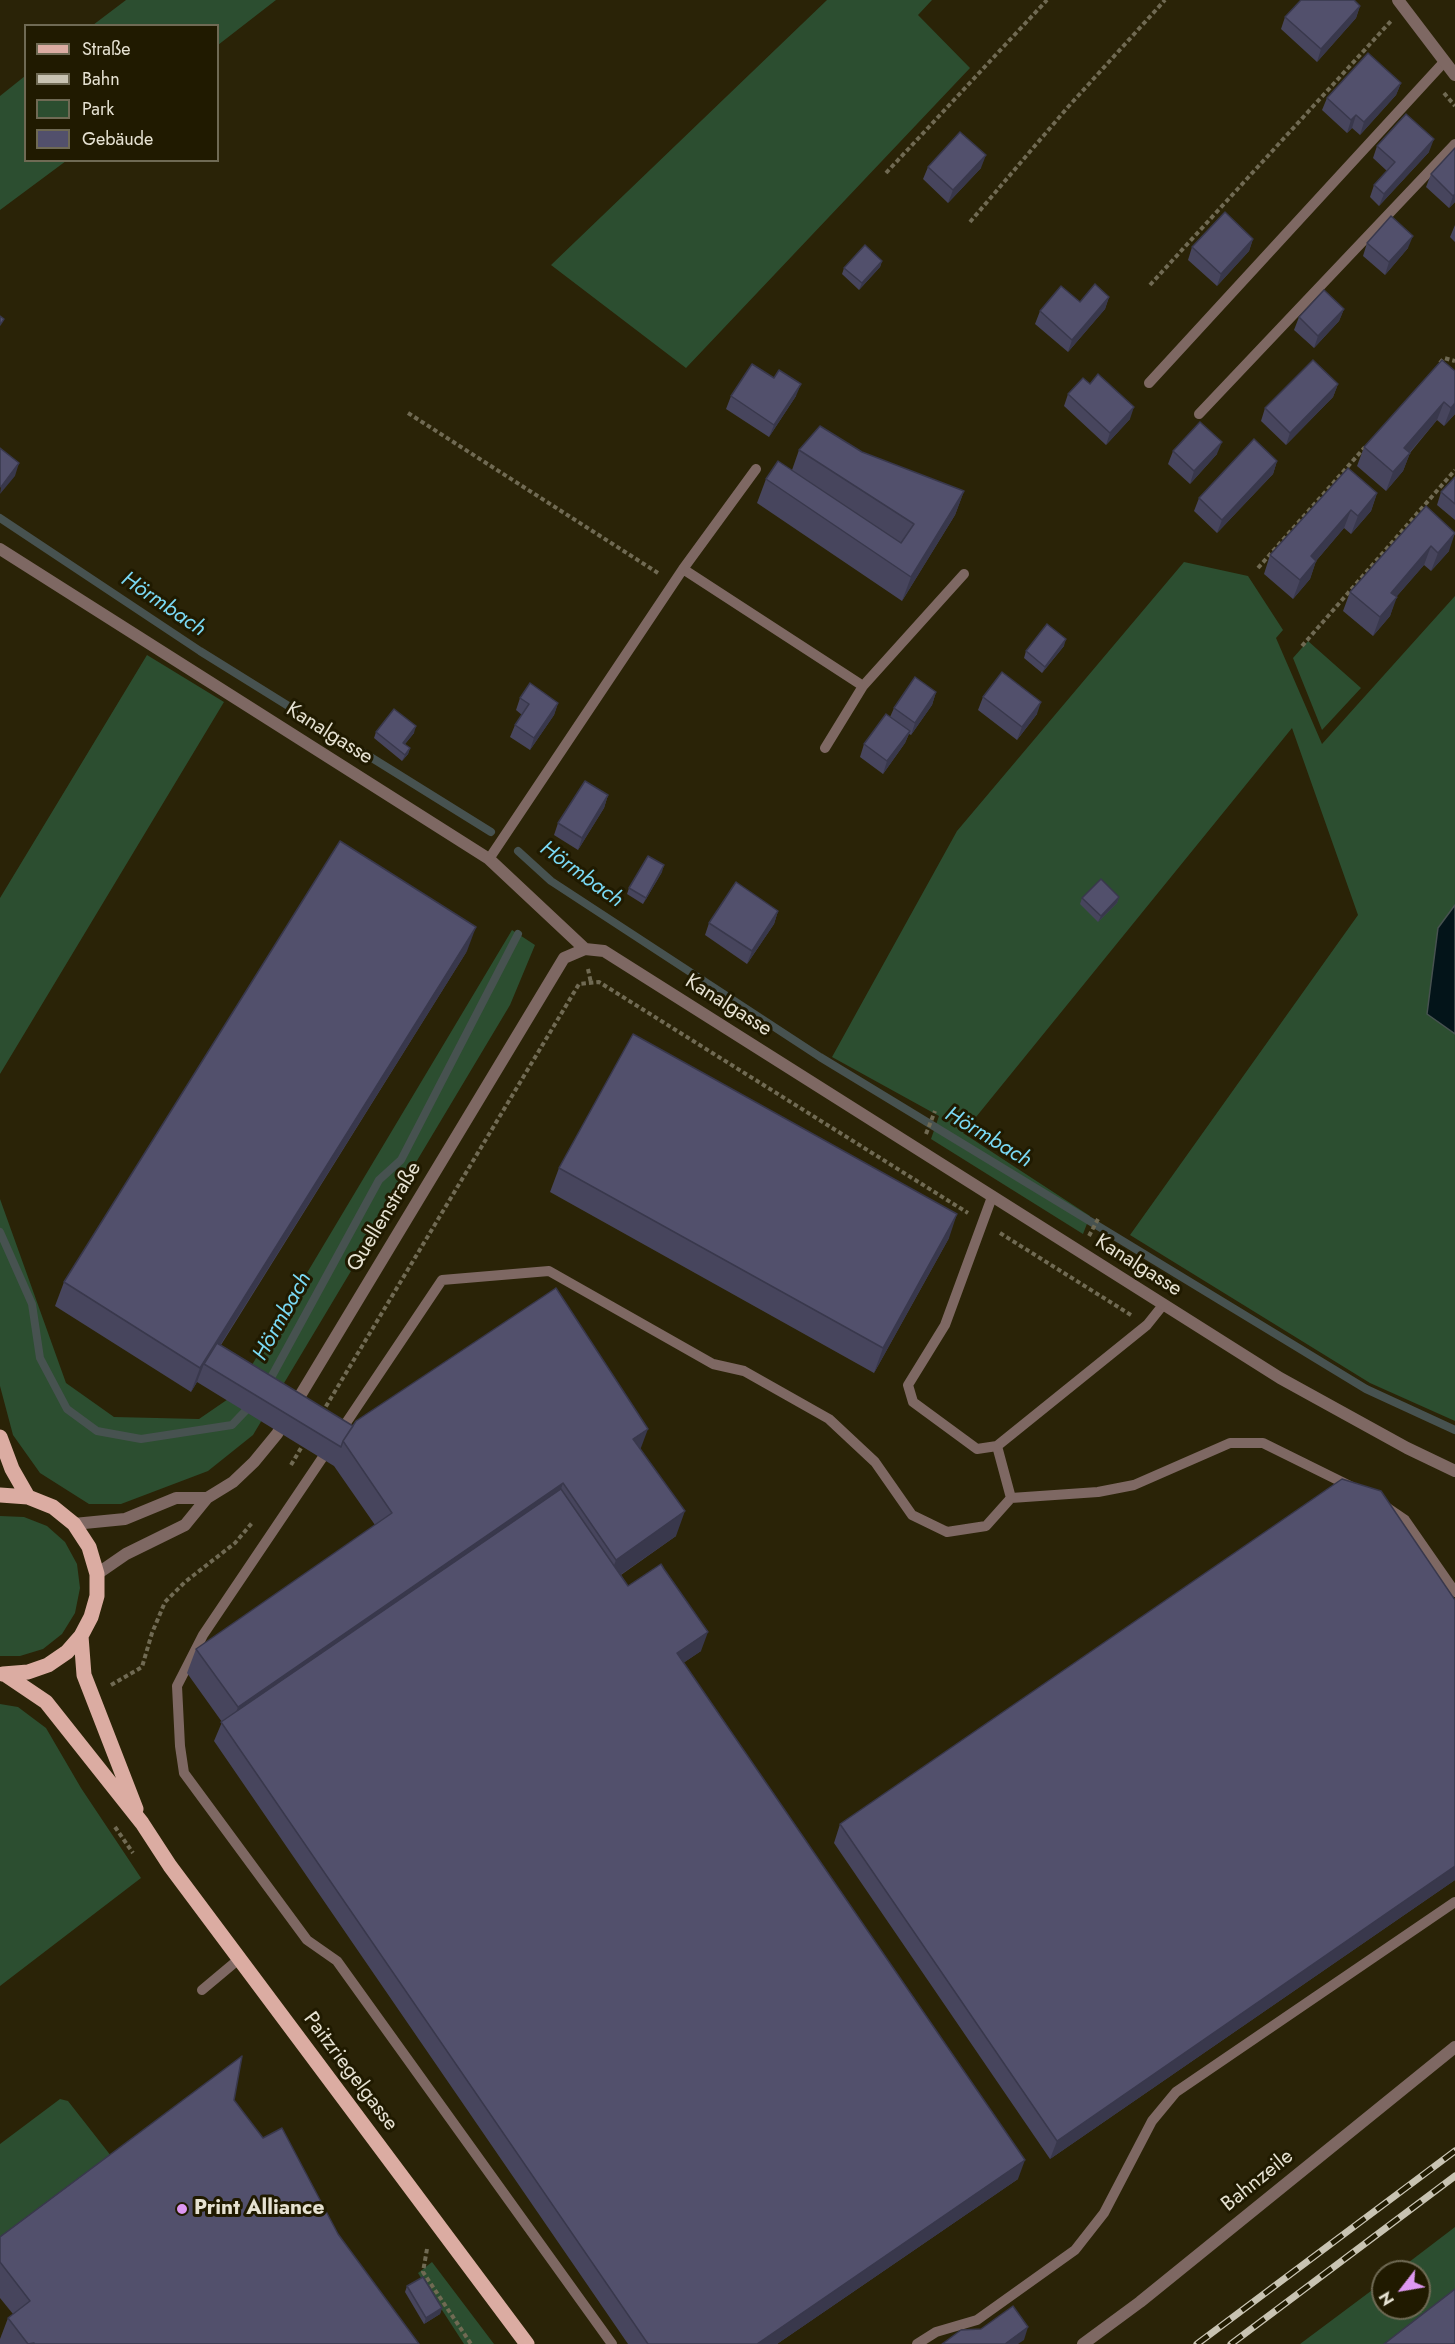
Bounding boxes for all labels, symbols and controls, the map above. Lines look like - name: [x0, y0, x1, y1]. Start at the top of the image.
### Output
- legend: [24, 24, 219, 162]
- text: Straße: [82, 36, 130, 62]
- text: Bahn: [82, 66, 120, 92]
- text: Park: [82, 96, 114, 122]
- text: Gebäude: [82, 126, 153, 152]
- water label: Hörmbach: [116, 567, 210, 643]
- street label: Kanalgasse: [281, 697, 377, 771]
- water label: Hörmbach: [534, 836, 628, 914]
- street label: Kanalgasse: [680, 969, 776, 1043]
- water label: Hörmbach: [940, 1102, 1036, 1174]
- street label: Quellenstraße: [342, 1158, 428, 1276]
- street label: Kanalgasse: [1090, 1229, 1186, 1303]
- water label: Hörmbach: [248, 1268, 318, 1366]
- street label: Paitzriegelgasse: [297, 2008, 403, 2136]
- street label: Bahnzeile: [1217, 2144, 1299, 2218]
- place label: Print Alliance: [194, 2196, 325, 2222]
- marker: Print Alliance: [175, 2202, 189, 2216]
- north arrow: [1371, 2260, 1431, 2320]
- text: N: [1374, 2287, 1400, 2310]

